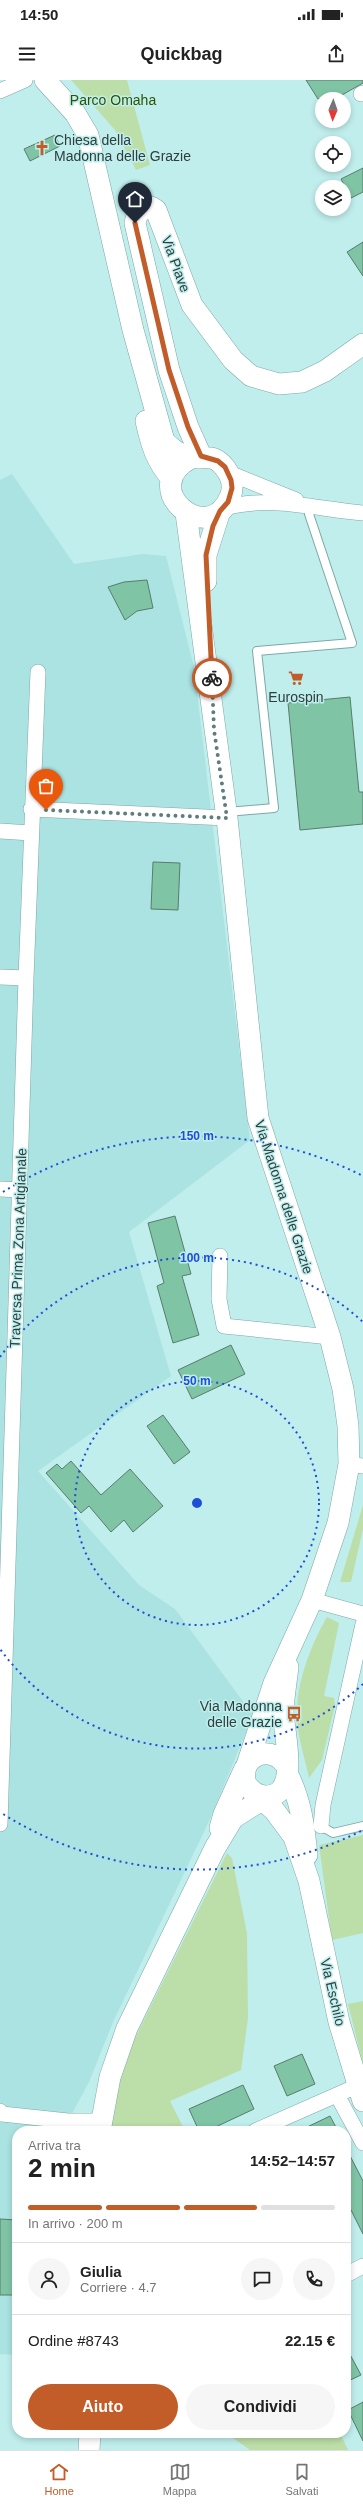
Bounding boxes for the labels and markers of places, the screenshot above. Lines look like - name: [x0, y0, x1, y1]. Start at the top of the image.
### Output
- place label: Chiesa della Madonna delle Grazie: [54, 132, 191, 164]
- church icon: Chiesa della Madonna delle Grazie: [33, 139, 51, 157]
- pin: [118, 182, 152, 223]
- supermarket icon: Eurospin: [287, 669, 305, 687]
- place label: Eurospin: [268, 689, 324, 705]
- pin: [29, 769, 63, 810]
- centre of rings: [190, 1496, 204, 1510]
- place label: Via Madonna delle Grazie: [200, 1698, 282, 1730]
- bus stop icon: Via Madonna delle Grazie: [285, 1705, 303, 1723]

